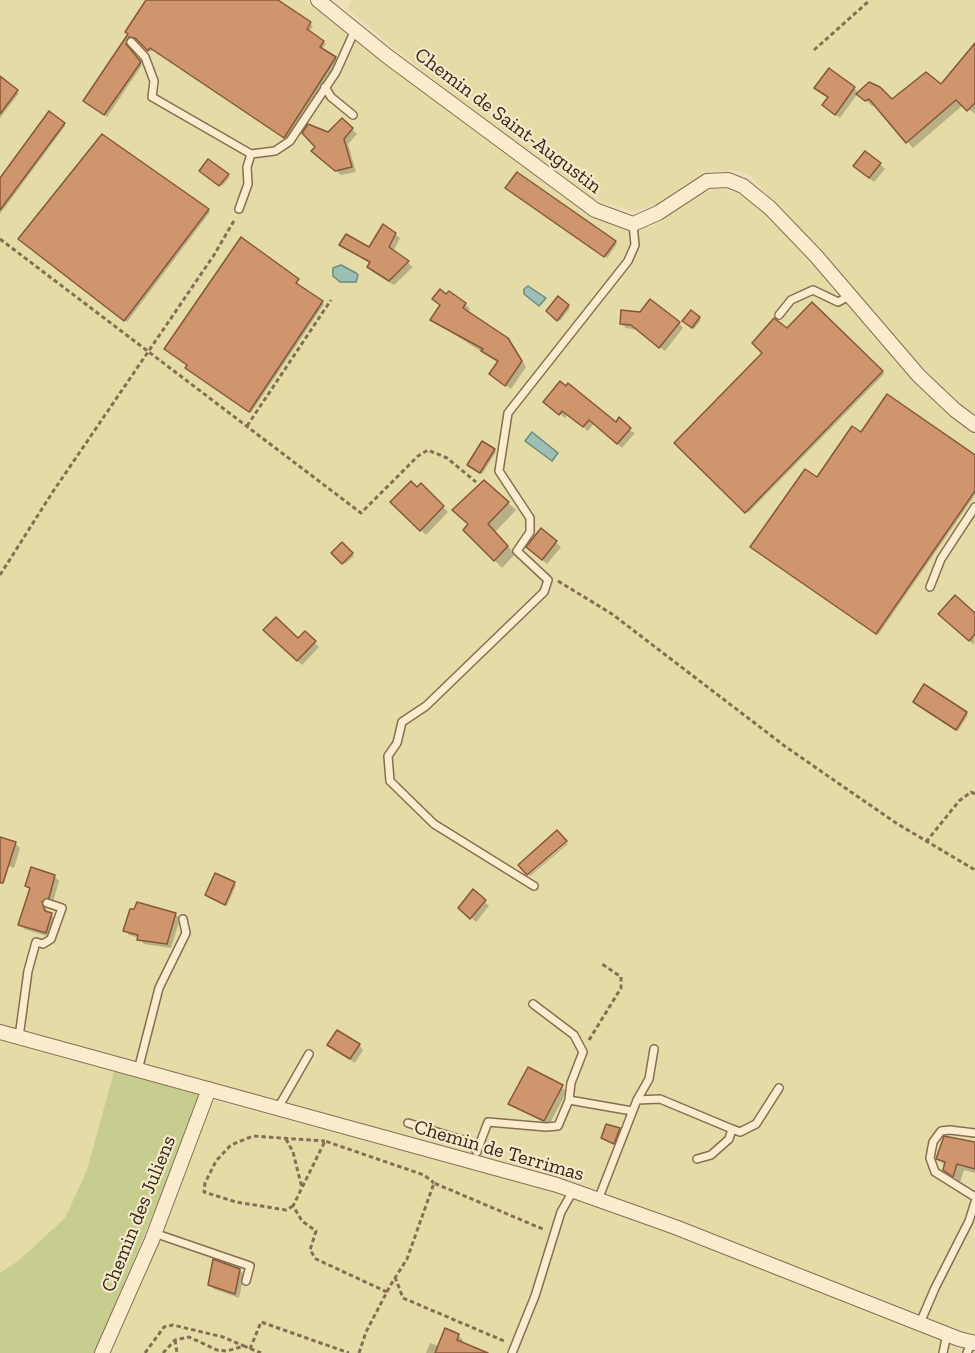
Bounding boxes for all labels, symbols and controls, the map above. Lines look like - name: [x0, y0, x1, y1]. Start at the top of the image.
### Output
- street label: Chemin de Saint-Augustin: [410, 43, 606, 199]
- street label: Chemin de Terrimas: [411, 1115, 587, 1187]
- street label: Chemin des Juliens: [97, 1132, 181, 1296]

